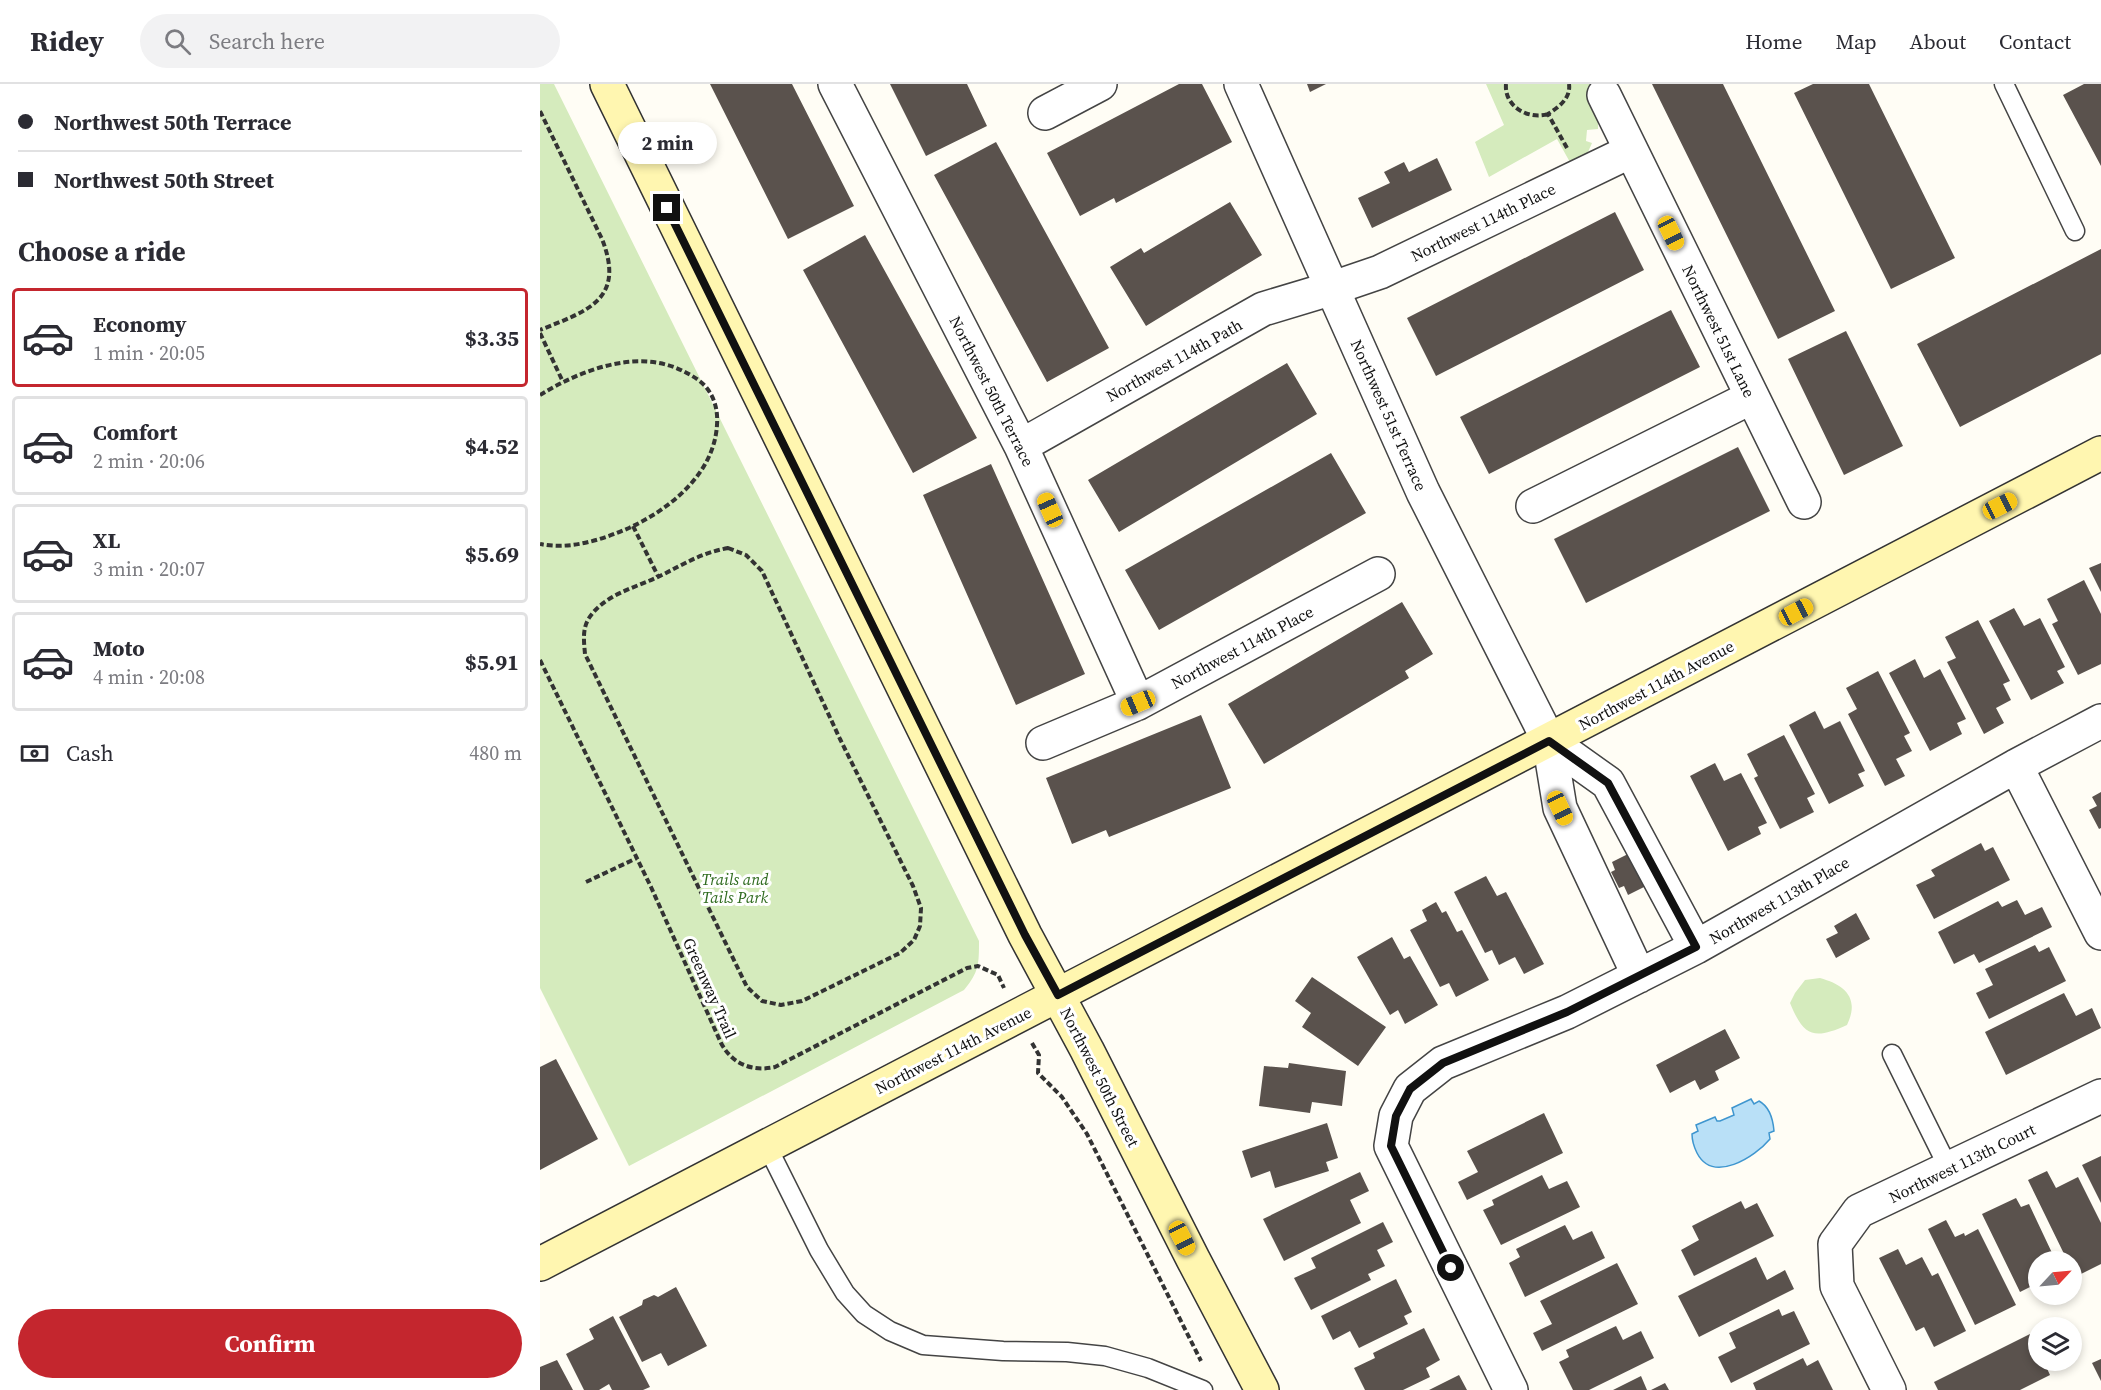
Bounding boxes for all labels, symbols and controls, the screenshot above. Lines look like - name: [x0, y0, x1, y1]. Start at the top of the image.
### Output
- search box: [140, 14, 560, 68]
- text: Ridey: [30, 22, 104, 60]
- icon: search: [161, 25, 194, 58]
- text: Search here: [209, 26, 325, 56]
- text: Home: [1745, 27, 1803, 56]
- text: Map: [1836, 27, 1877, 56]
- text: About: [1910, 27, 1966, 56]
- text: Contact: [1999, 27, 2071, 56]
- text: Northwest 50th Terrace: [54, 107, 291, 137]
- callout: 2 min: [618, 121, 716, 163]
- text: 2 min: [642, 129, 693, 157]
- text: Northwest 50th Street: [54, 165, 274, 195]
- street label: Northwest 114th Place: [1407, 177, 1559, 267]
- route end: [653, 194, 680, 221]
- car: [1655, 213, 1687, 253]
- text: Choose a ride: [18, 233, 186, 270]
- street label: Northwest 51st Lane: [1677, 261, 1761, 401]
- text: Economy: [93, 309, 187, 339]
- icon: car: [21, 311, 75, 365]
- street label: Northwest 50th Terrace: [944, 312, 1040, 470]
- street label: Northwest 114th Path: [1102, 313, 1246, 407]
- text: $3.35: [465, 323, 519, 353]
- street label: Northwest 51st Terrace: [1346, 336, 1432, 494]
- text: 1 min · 20:05: [93, 339, 205, 367]
- text: Comfort: [93, 417, 177, 447]
- icon: car: [21, 419, 75, 473]
- text: $4.52: [465, 431, 519, 461]
- text: 2 min · 20:06: [93, 447, 205, 475]
- car: [1034, 490, 1066, 530]
- car: [1980, 490, 2020, 522]
- text: XL: [93, 525, 120, 555]
- icon: car: [21, 527, 75, 581]
- text: $5.69: [465, 539, 519, 569]
- text: 3 min · 20:07: [93, 555, 205, 583]
- car: [1776, 596, 1816, 628]
- street label: Northwest 114th Place: [1167, 600, 1317, 694]
- text: Moto: [93, 633, 145, 663]
- icon: car: [21, 635, 75, 689]
- street label: Northwest 114th Avenue: [1575, 635, 1737, 735]
- text: $5.91: [465, 647, 519, 677]
- text: 4 min · 20:08: [93, 663, 205, 691]
- car: [1118, 688, 1158, 718]
- icon: cash: [18, 737, 51, 770]
- text: Cash: [66, 738, 114, 768]
- text: 480 m: [469, 739, 522, 767]
- car: [1544, 788, 1576, 828]
- street label: Northwest 113th Place: [1705, 851, 1853, 949]
- park label: Trails and Tails Park: [701, 868, 769, 908]
- street label: Greenway Trail: [678, 934, 742, 1042]
- street label: Northwest 114th Avenue: [871, 1001, 1035, 1099]
- street label: Northwest 50th Street: [1055, 1004, 1145, 1151]
- street label: Northwest 113th Court: [1885, 1118, 2040, 1208]
- car: [1166, 1218, 1198, 1258]
- north arrow: [2028, 1251, 2082, 1305]
- map controls: [2028, 1251, 2082, 1371]
- route start: [1437, 1254, 1464, 1281]
- button: Confirm: [18, 1309, 522, 1378]
- button: layers: [2028, 1317, 2082, 1371]

